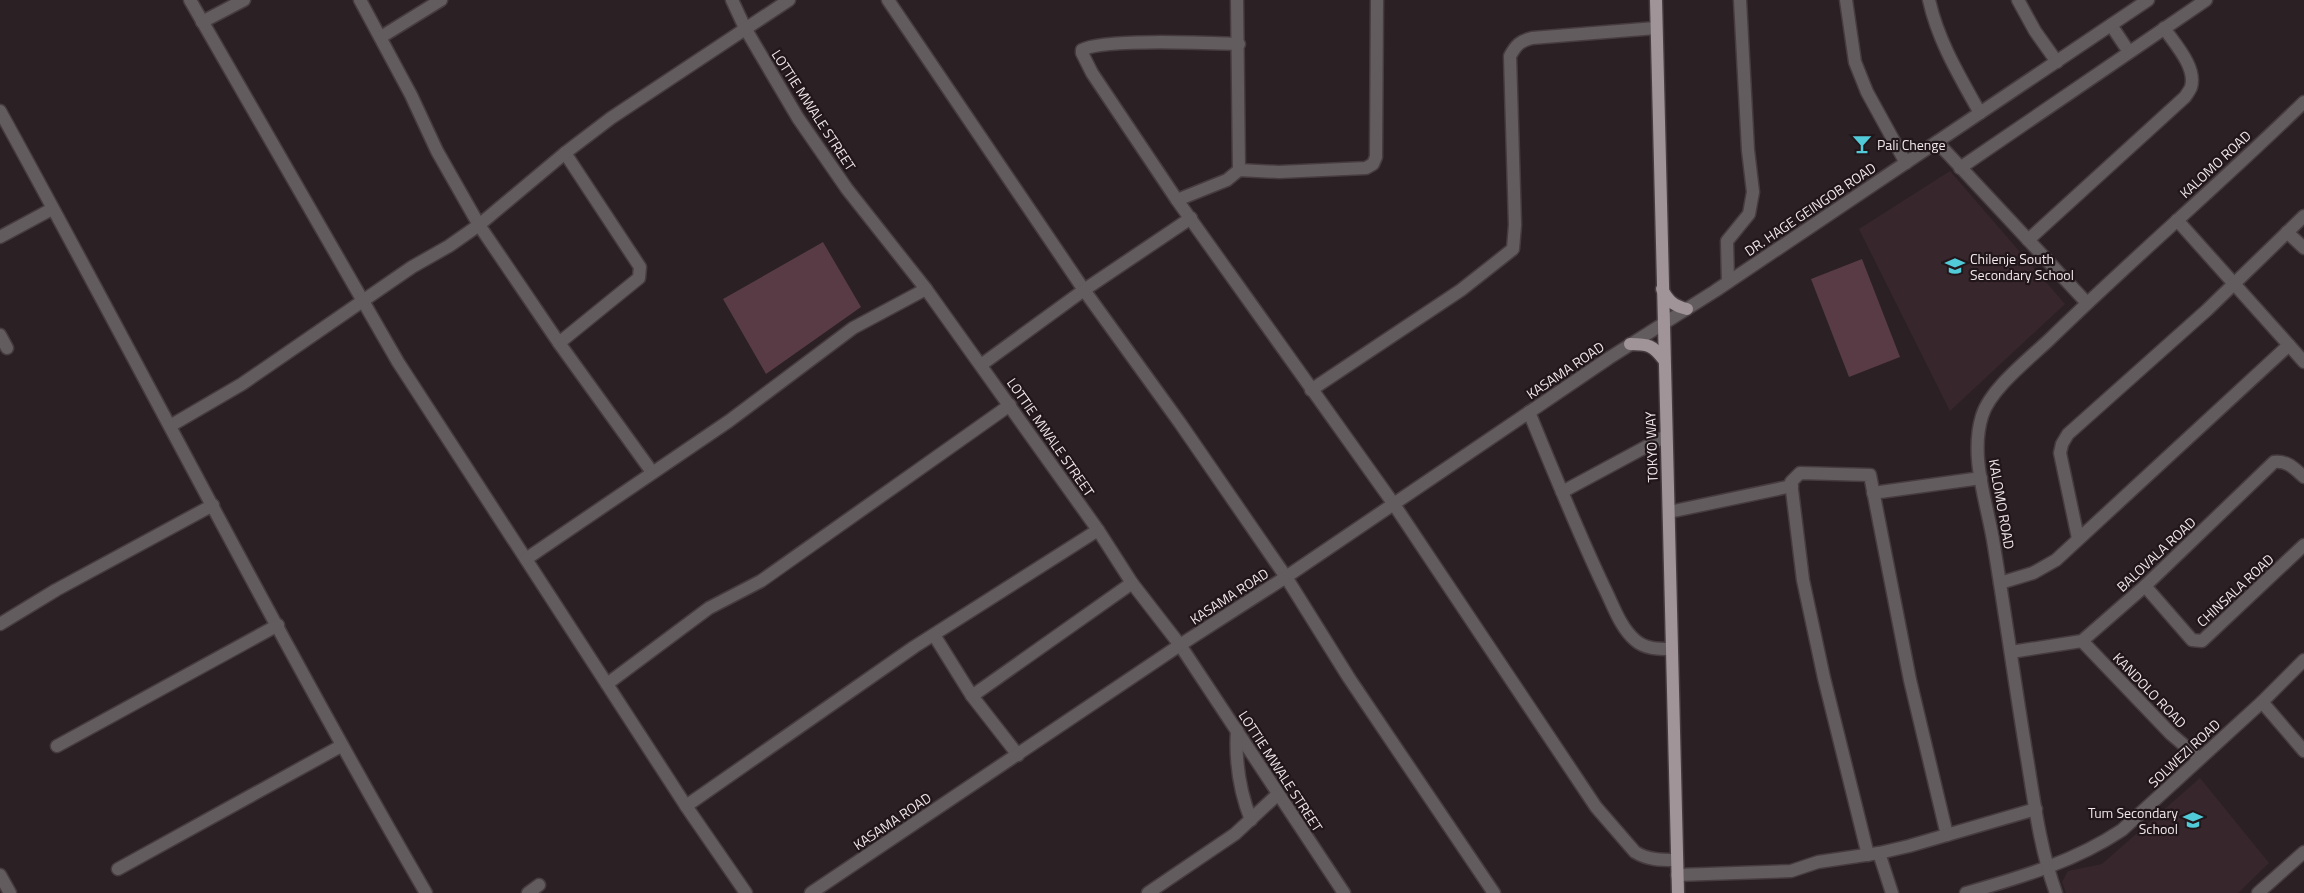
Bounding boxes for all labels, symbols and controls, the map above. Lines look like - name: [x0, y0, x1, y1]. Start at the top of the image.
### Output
- street label: LOTTIE MWALE STREET: [767, 45, 861, 175]
- street label: KALOMO ROAD: [2175, 125, 2255, 203]
- bar icon: Pali Chenge: [1851, 133, 1873, 155]
- place label: Pali Chenge: [1877, 134, 1946, 155]
- street label: DR. HAGE GEINGOB ROAD: [1740, 157, 1880, 261]
- place label: Chilenje South Secondary School: [1970, 248, 2074, 285]
- school or university icon: Chilenje South Secondary School: [1944, 255, 1966, 277]
- street label: KASAMA ROAD: [1522, 336, 1608, 404]
- street label: LOTTIE MWALE STREET: [1002, 373, 1100, 501]
- street label: TOKYO WAY: [1639, 411, 1663, 483]
- street label: KALOMO ROAD: [1984, 457, 2020, 551]
- street label: BALOVALA ROAD: [2112, 512, 2200, 596]
- street label: CHINSALA ROAD: [2192, 549, 2278, 631]
- street label: KASAMA ROAD: [1185, 563, 1273, 629]
- street label: KANDOLO ROAD: [2108, 648, 2192, 732]
- street label: LOTTIE MWALE STREET: [1234, 706, 1328, 836]
- street label: SOLWEZI ROAD: [2143, 714, 2225, 792]
- street label: KASAMA ROAD: [849, 787, 935, 855]
- place label: Tum Secondary School: [2088, 802, 2178, 839]
- school or university icon: Tum Secondary School: [2182, 809, 2204, 831]

